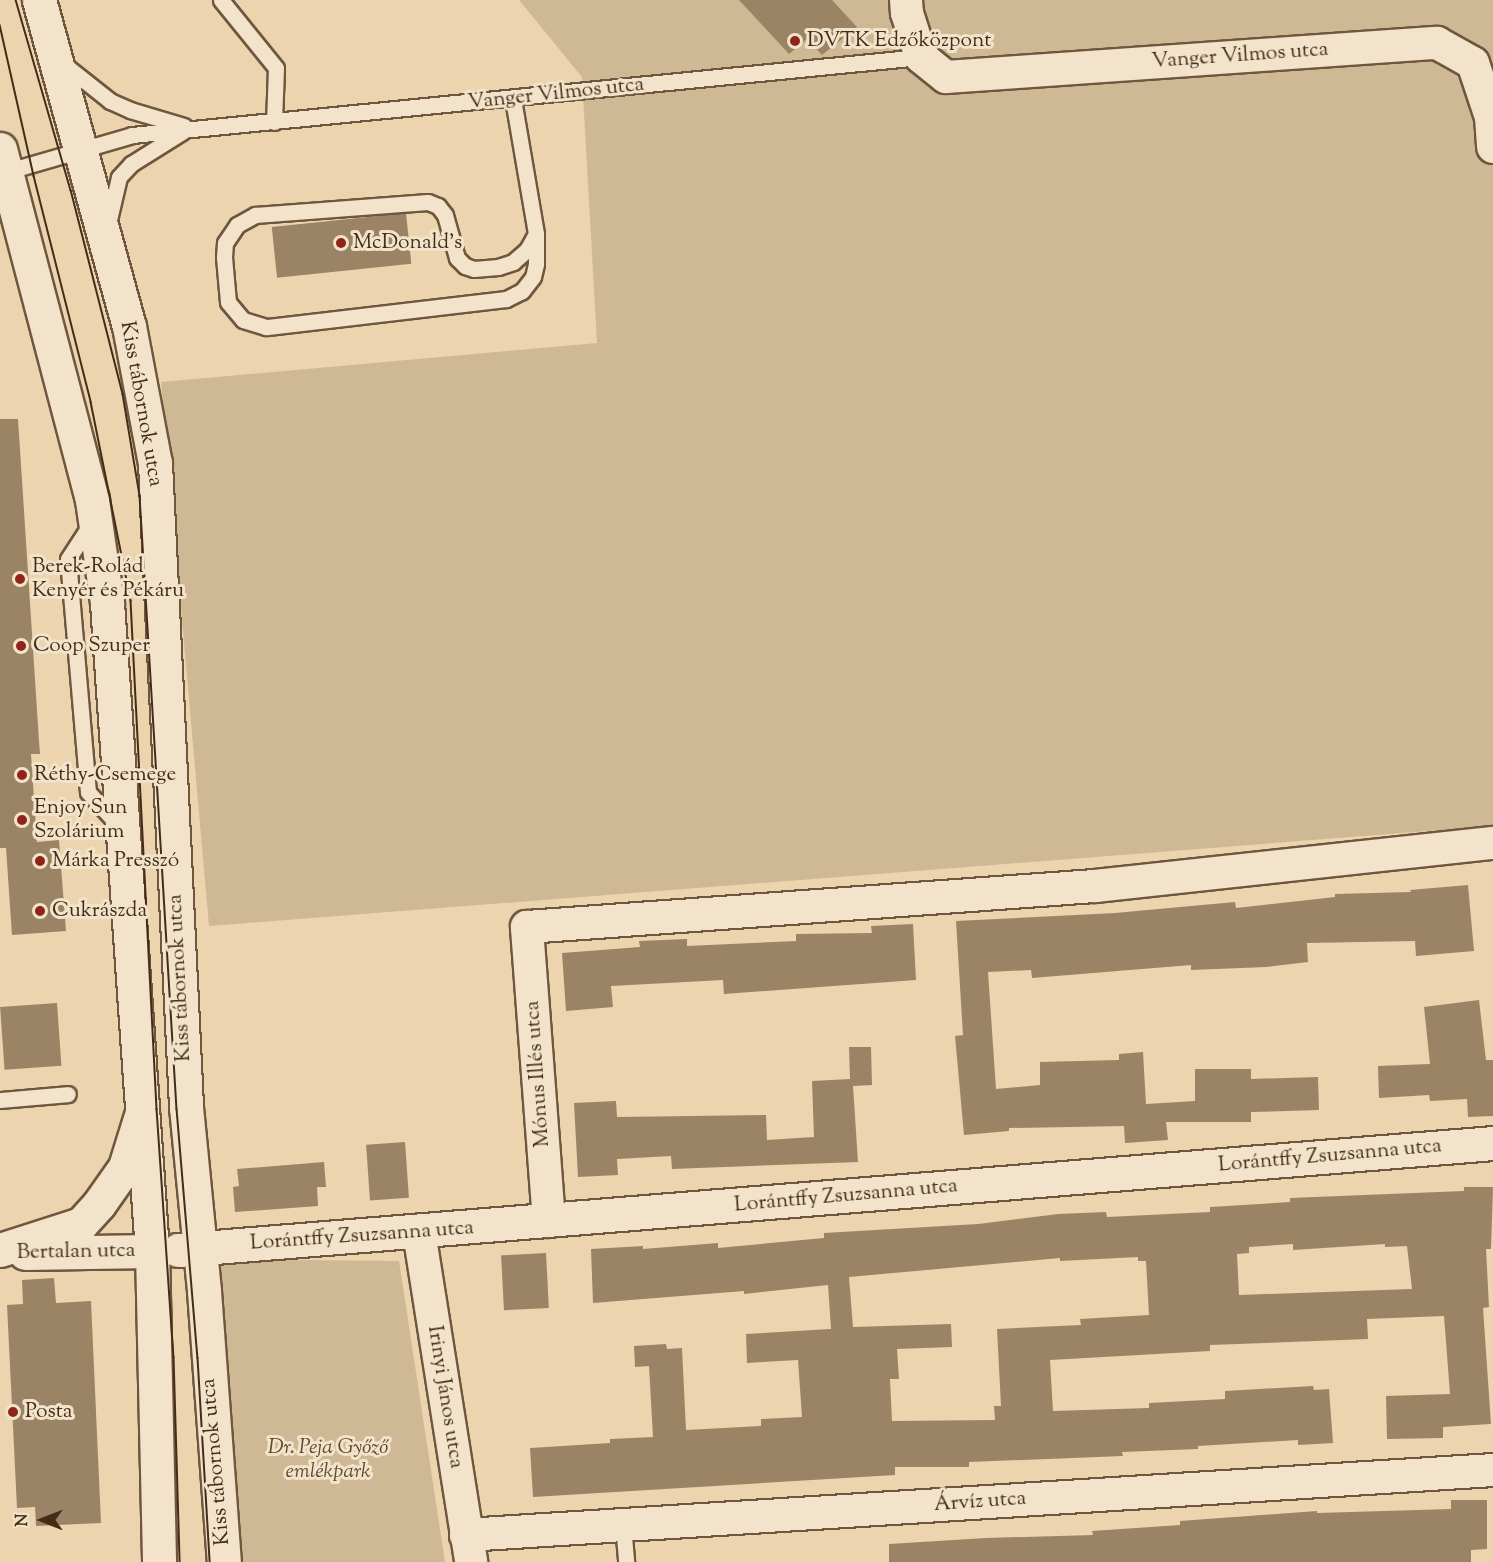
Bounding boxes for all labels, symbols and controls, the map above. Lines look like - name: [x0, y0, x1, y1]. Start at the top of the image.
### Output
- place label: DVTK Edzőközpont: [807, 28, 991, 54]
- marker: DVTK Edzőközpont: [788, 34, 802, 48]
- street label: Vanger Vilmos utca: [1151, 37, 1329, 75]
- street label: Vanger Vilmos utca: [467, 72, 645, 116]
- place label: McDonald's: [353, 230, 462, 256]
- marker: McDonald's: [334, 236, 348, 250]
- street label: Kiss tábornok utca: [114, 319, 168, 489]
- place label: Berek-Rolád Kenyér és Pékáru: [32, 554, 184, 604]
- marker: Berek-Rolád Kenyér és Pékáru: [13, 572, 27, 586]
- place label: Coop Szuper: [33, 633, 150, 659]
- marker: Coop Szuper: [14, 639, 28, 653]
- place label: Réthy-Csemege: [34, 762, 176, 788]
- marker: Réthy-Csemege: [15, 768, 29, 782]
- place label: Enjoy Sun Szolárium: [34, 795, 127, 845]
- marker: Enjoy Sun Szolárium: [15, 813, 29, 827]
- place label: Márka Presszó: [52, 848, 179, 874]
- marker: Márka Presszó: [33, 854, 47, 868]
- street label: Kiss tábornok utca: [163, 894, 197, 1062]
- place label: Cukrászda: [52, 898, 147, 924]
- marker: Cukrászda: [33, 904, 47, 918]
- street label: Mónus Illés utca: [520, 1000, 556, 1148]
- street label: Lorántffy Zsuzsanna utca: [1217, 1134, 1443, 1178]
- street label: Lorántffy Zsuzsanna utca: [733, 1174, 959, 1218]
- street label: Lorántffy Zsuzsanna utca: [249, 1216, 475, 1256]
- street label: Bertalan utca: [16, 1238, 136, 1266]
- street label: Irinyi János utca: [421, 1324, 469, 1470]
- street label: Kiss tábornok utca: [196, 1377, 236, 1547]
- place label: Posta: [25, 1399, 73, 1425]
- marker: Posta: [6, 1405, 20, 1419]
- park label: Dr. Peja Győző emlékpark: [268, 1435, 388, 1485]
- street label: Árvíz utca: [933, 1486, 1027, 1518]
- north arrow: [12, 1490, 72, 1550]
- text: N: [12, 1514, 35, 1526]

